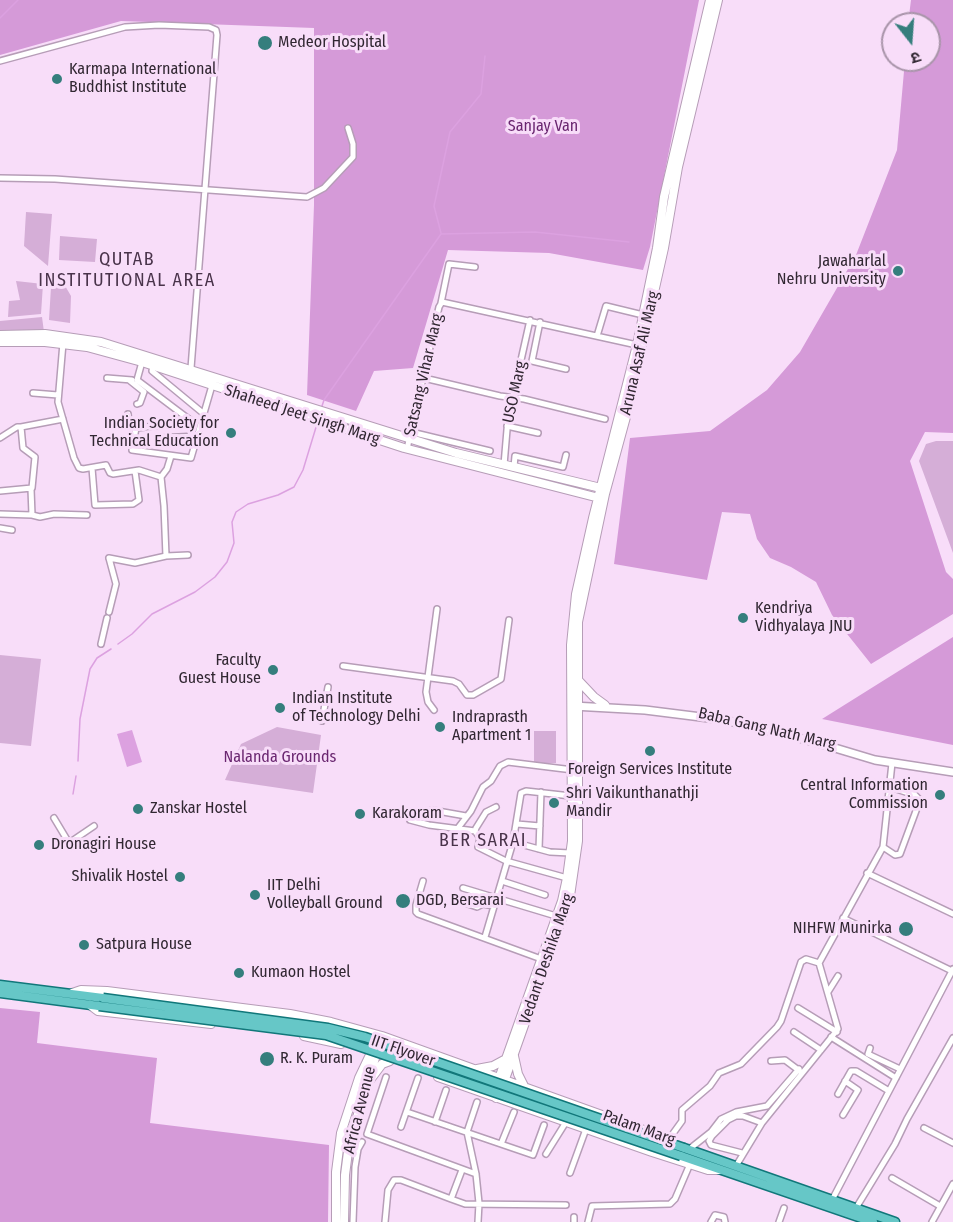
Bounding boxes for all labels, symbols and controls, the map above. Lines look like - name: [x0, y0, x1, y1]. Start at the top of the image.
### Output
- north arrow: [881, 12, 941, 72]
- place label: Medeor Hospital: [278, 33, 386, 53]
- marker: Medeor Hospital: [256, 34, 274, 52]
- text: उ: [909, 47, 923, 68]
- place label: Karmapa International Buddhist Institute: [69, 60, 216, 98]
- marker: Karmapa International Buddhist Institute: [50, 72, 64, 86]
- park label: Sanjay Van: [508, 117, 578, 137]
- district label: QUTAB INSTITUTIONAL AREA: [38, 249, 216, 292]
- place label: Jawaharlal Nehru University: [777, 252, 886, 290]
- marker: Jawaharlal Nehru University: [891, 264, 905, 278]
- street label: Aruna Asaf Ali Marg: [616, 289, 664, 417]
- street label: Satsang Vihar Marg: [401, 312, 447, 438]
- street label: USO Marg: [499, 359, 531, 425]
- street label: Shaheed Jeet Singh Marg: [222, 381, 382, 449]
- place label: Indian Society for Technical Education: [90, 414, 219, 452]
- marker: Indian Society for Technical Education: [224, 426, 238, 440]
- place label: Kendriya Vidhyalaya JNU: [755, 599, 852, 637]
- marker: Kendriya Vidhyalaya JNU: [736, 611, 750, 625]
- place label: Faculty Guest House: [179, 651, 261, 689]
- marker: Faculty Guest House: [266, 663, 280, 677]
- place label: Indian Institute of Technology Delhi: [292, 689, 420, 727]
- marker: Indian Institute of Technology Delhi: [273, 701, 287, 715]
- street label: Baba Gang Nath Marg: [696, 704, 838, 754]
- place label: Indraprasth Apartment 1: [452, 708, 531, 746]
- marker: Indraprasth Apartment 1: [433, 720, 447, 734]
- marker: Foreign Services Institute: [643, 744, 657, 758]
- park label: Nalanda Grounds: [224, 748, 336, 768]
- place label: Foreign Services Institute: [568, 760, 732, 780]
- place label: Central Information Commission: [800, 776, 928, 814]
- place label: Shri Vaikunthanathji Mandir: [566, 784, 699, 822]
- marker: Central Information Commission: [933, 788, 947, 802]
- marker: Shri Vaikunthanathji Mandir: [547, 796, 561, 810]
- place label: Zanskar Hostel: [150, 799, 247, 819]
- marker: Zanskar Hostel: [131, 802, 145, 816]
- place label: Karakoram: [372, 804, 442, 824]
- marker: Karakoram: [353, 807, 367, 821]
- district label: BER SARAI: [439, 830, 527, 852]
- place label: Dronagiri House: [51, 835, 156, 855]
- marker: Dronagiri House: [32, 838, 46, 852]
- place label: Shivalik Hostel: [71, 867, 168, 887]
- marker: Shivalik Hostel: [173, 870, 187, 884]
- place label: IIT Delhi Volleyball Ground: [267, 876, 383, 914]
- marker: IIT Delhi Volleyball Ground: [248, 888, 262, 902]
- place label: DGD, Bersarai: [416, 891, 504, 911]
- street label: Vedant Deshika Marg: [516, 891, 578, 1027]
- marker: DGD, Bersarai: [394, 892, 412, 910]
- place label: NIHFW Munirka: [793, 919, 892, 939]
- marker: NIHFW Munirka: [897, 920, 915, 938]
- place label: Satpura House: [96, 935, 192, 955]
- marker: Satpura House: [77, 938, 91, 952]
- place label: Kumaon Hostel: [251, 963, 351, 983]
- marker: Kumaon Hostel: [232, 966, 246, 980]
- street label: IIT Flyover: [368, 1031, 438, 1071]
- place label: R. K. Puram: [280, 1049, 353, 1069]
- marker: R. K. Puram: [258, 1050, 276, 1068]
- street label: Africa Avenue: [340, 1064, 380, 1156]
- street label: Palam Marg: [600, 1106, 678, 1150]

